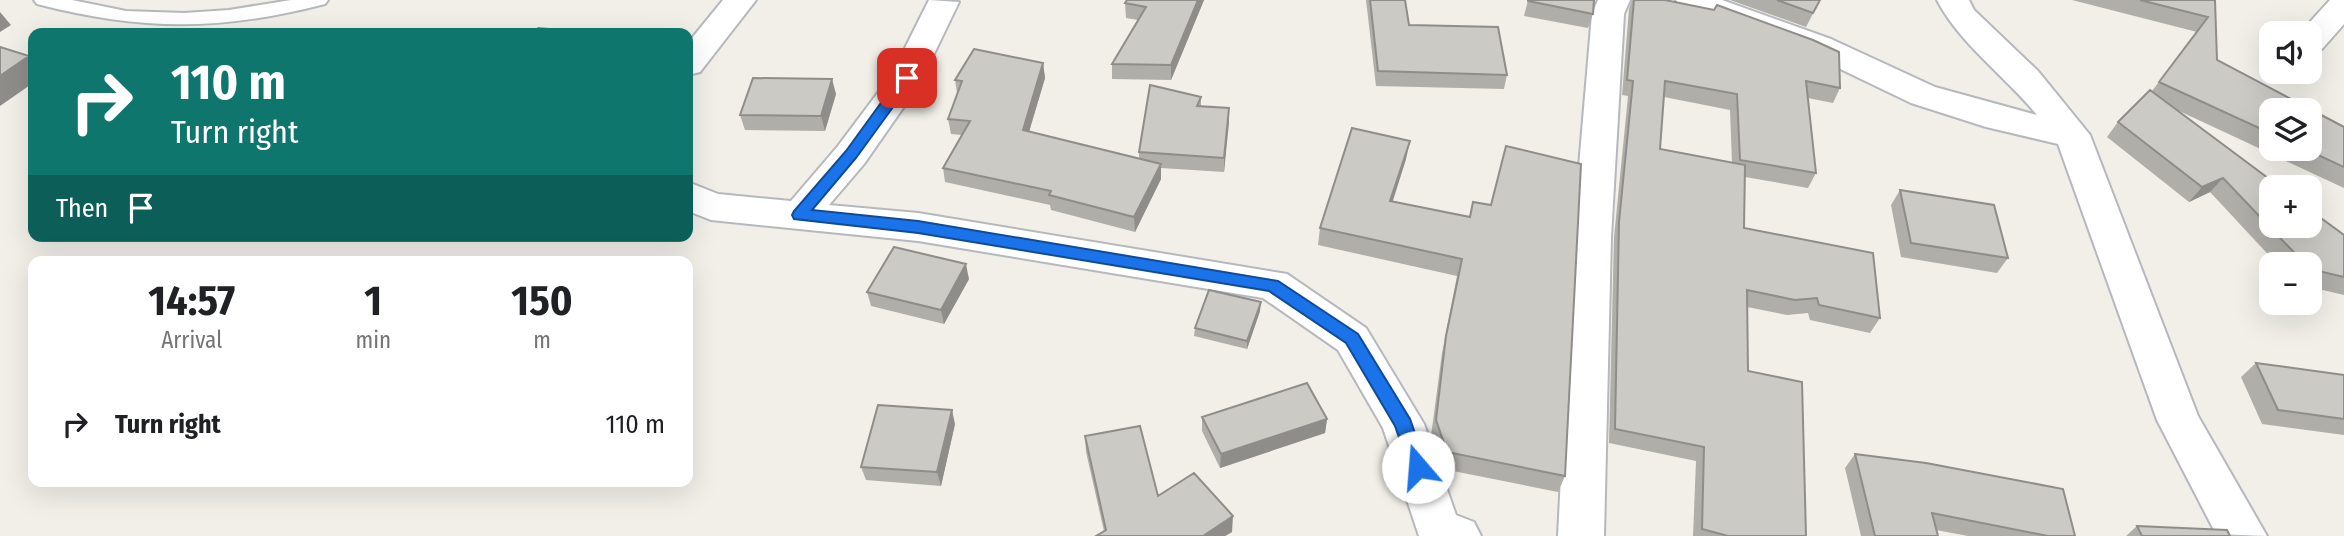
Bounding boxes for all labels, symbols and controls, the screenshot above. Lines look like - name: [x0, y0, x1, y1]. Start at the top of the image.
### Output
- map controls: [2259, 21, 2322, 315]
- button: sound: [2259, 21, 2322, 84]
- pin: [877, 48, 937, 108]
- text: 110 m: [171, 53, 286, 112]
- icon: right: [56, 56, 147, 147]
- icon: arrive: [888, 59, 926, 97]
- button: layers: [2259, 98, 2322, 161]
- text: Turn right: [171, 113, 298, 151]
- button: +: [2259, 175, 2322, 238]
- icon: arrive: [122, 189, 160, 227]
- text: Then: [56, 193, 108, 224]
- button: −: [2259, 252, 2322, 315]
- text: 14:57: [148, 276, 235, 326]
- text: 1: [364, 276, 382, 326]
- text: 150: [511, 276, 573, 326]
- text: Arrival: [161, 326, 222, 354]
- text: min: [355, 326, 391, 354]
- text: m: [533, 326, 551, 354]
- icon: right: [56, 405, 94, 443]
- text: Turn right: [115, 409, 221, 440]
- text: 110 m: [605, 409, 665, 440]
- position arrow: [1381, 430, 1455, 504]

